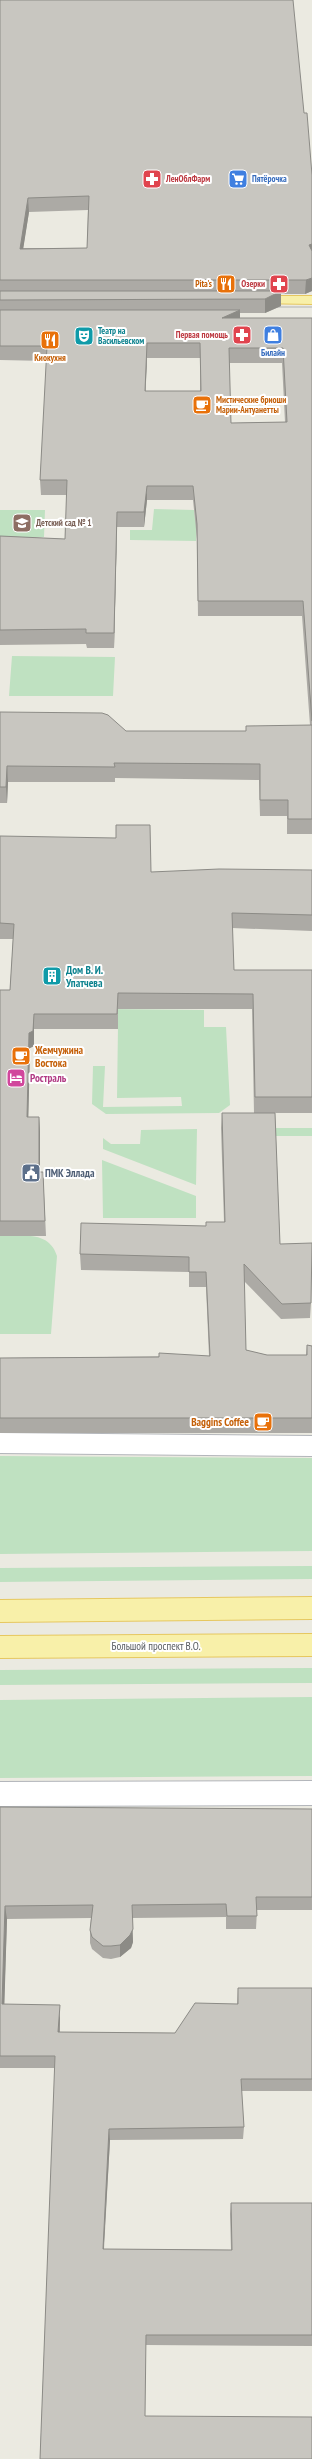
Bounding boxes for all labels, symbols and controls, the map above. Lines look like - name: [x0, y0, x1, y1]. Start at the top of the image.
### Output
- pharmacy icon: ЛенОблФарм: [141, 168, 163, 190]
- supermarket icon: Пятёрочка: [227, 168, 249, 190]
- place label: ЛенОблФарм: [165, 173, 210, 184]
- place label: Пятёрочка: [252, 173, 287, 184]
- restaurant icon: Pita's: [215, 273, 237, 295]
- pharmacy icon: Озерки: [268, 273, 290, 295]
- place label: Pita's: [195, 278, 212, 289]
- place label: Озерки: [241, 278, 265, 289]
- pharmacy icon: Первая помощь: [231, 324, 253, 346]
- shop icon: Билайн: [262, 324, 284, 346]
- theatre icon: Театр на Васильевском: [73, 325, 95, 347]
- place label: Театр на Васильевском: [98, 325, 144, 346]
- restaurant icon: Киокухня: [39, 329, 61, 351]
- place label: Первая помощь: [176, 329, 228, 340]
- place label: Билайн: [261, 347, 285, 358]
- place label: Киокухня: [34, 352, 66, 363]
- cafe icon: Мистические бриоши Марии-Антуанетты: [191, 394, 213, 416]
- place label: Мистические бриоши Марии-Антуанетты: [216, 394, 286, 415]
- school or university icon: Детский сад № 1: [11, 512, 33, 534]
- place label: Детский сад № 1: [36, 517, 92, 528]
- place label: Дом В. И. Упатчева: [65, 963, 103, 990]
- building icon: Дом В. И. Упатчева: [41, 965, 63, 987]
- place label: Жемчужина Востока: [34, 1043, 84, 1070]
- cafe icon: Жемчужина Востока: [10, 1045, 32, 1067]
- hotel icon: Ростраль: [5, 1067, 27, 1089]
- place label: Ростраль: [30, 1071, 67, 1085]
- public building icon: ПМК Эллада: [20, 1162, 42, 1184]
- place label: ПМК Эллада: [45, 1166, 95, 1180]
- cafe icon: Baggins Coffee: [252, 1411, 274, 1433]
- place label: Baggins Coffee: [191, 1415, 249, 1429]
- street label: Большой проспект В.О.: [112, 1639, 200, 1653]

